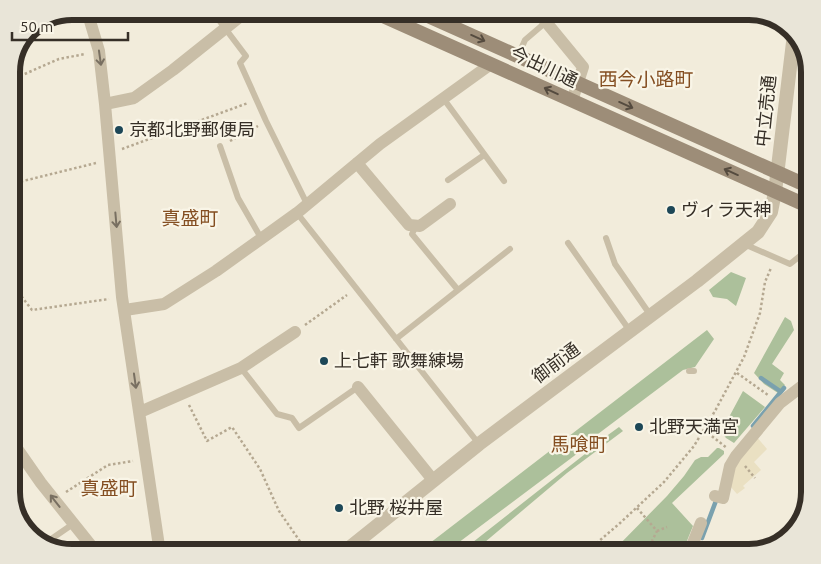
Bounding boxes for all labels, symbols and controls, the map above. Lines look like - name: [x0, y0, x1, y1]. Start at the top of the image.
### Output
- scale bar: [12, 10, 129, 42]
- text: 50 m: [20, 18, 53, 35]
- one-way arrow: [470, 34, 485, 43]
- street label: 今出川通: [508, 42, 581, 90]
- one-way arrow: [95, 50, 105, 66]
- district label: 西今小路町: [598, 68, 694, 90]
- street label: 中立売通: [751, 74, 779, 148]
- one-way arrow: [544, 86, 559, 95]
- one-way arrow: [618, 100, 633, 110]
- place label: 京都北野郵便局: [129, 119, 255, 139]
- marker: 京都北野郵便局: [113, 124, 125, 136]
- one-way arrow: [724, 167, 739, 177]
- place label: ヴィラ天神: [681, 199, 771, 219]
- marker: ヴィラ天神: [665, 204, 677, 216]
- district label: 真盛町: [161, 207, 219, 229]
- one-way arrow: [111, 212, 120, 228]
- street label: 御前通: [528, 338, 583, 386]
- place label: 上七軒 歌舞練場: [334, 350, 464, 370]
- marker: 上七軒 歌舞練場: [318, 355, 330, 367]
- one-way arrow: [130, 373, 140, 389]
- place label: 北野天満宮: [649, 416, 739, 436]
- marker: 北野天満宮: [633, 421, 645, 433]
- district label: 馬喰町: [550, 433, 608, 455]
- district label: 真盛町: [80, 477, 138, 499]
- one-way arrow: [50, 495, 61, 508]
- place label: 北野 桜井屋: [349, 497, 443, 517]
- marker: 北野 桜井屋: [333, 502, 345, 514]

